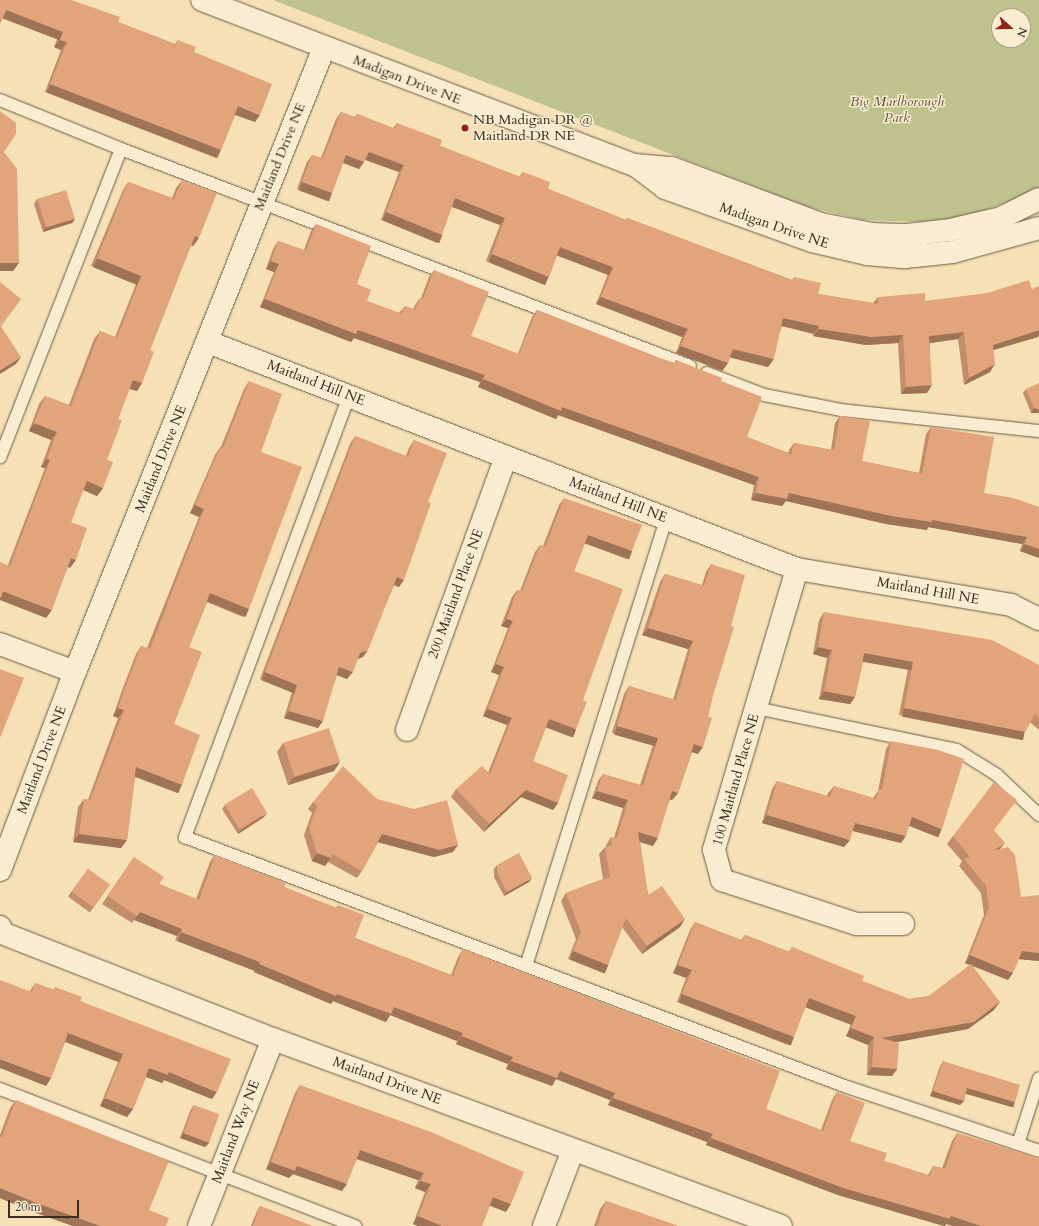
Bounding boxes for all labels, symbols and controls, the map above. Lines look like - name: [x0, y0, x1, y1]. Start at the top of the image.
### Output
- north arrow: [991, 8, 1031, 48]
- text: N: [1013, 25, 1030, 39]
- street label: Madigan Drive NE: [351, 52, 463, 108]
- park label: Big Marlborough Park: [850, 94, 944, 126]
- street label: Maitland Drive NE: [251, 101, 309, 213]
- place label: NB Madigan DR @ Maitland DR NE: [473, 112, 593, 144]
- marker: NB Madigan DR @ Maitland DR NE: [460, 123, 470, 133]
- street label: Madigan Drive NE: [717, 199, 831, 253]
- street label: Maitland Hill NE: [265, 357, 367, 409]
- street label: Maitland Drive NE: [132, 403, 190, 515]
- street label: Maitland Hill NE: [567, 474, 669, 526]
- street label: 200 Maitland Place NE: [425, 527, 487, 661]
- street label: Maitland Hill NE: [876, 574, 980, 608]
- street label: Maitland Drive NE: [14, 704, 70, 816]
- street label: 100 Maitland Place NE: [709, 712, 763, 848]
- street label: Maitland Drive NE: [330, 1054, 444, 1108]
- street label: Maitland Way NE: [209, 1078, 263, 1186]
- scale bar: [10, 1192, 81, 1218]
- text: 20 m: [15, 1199, 41, 1215]

